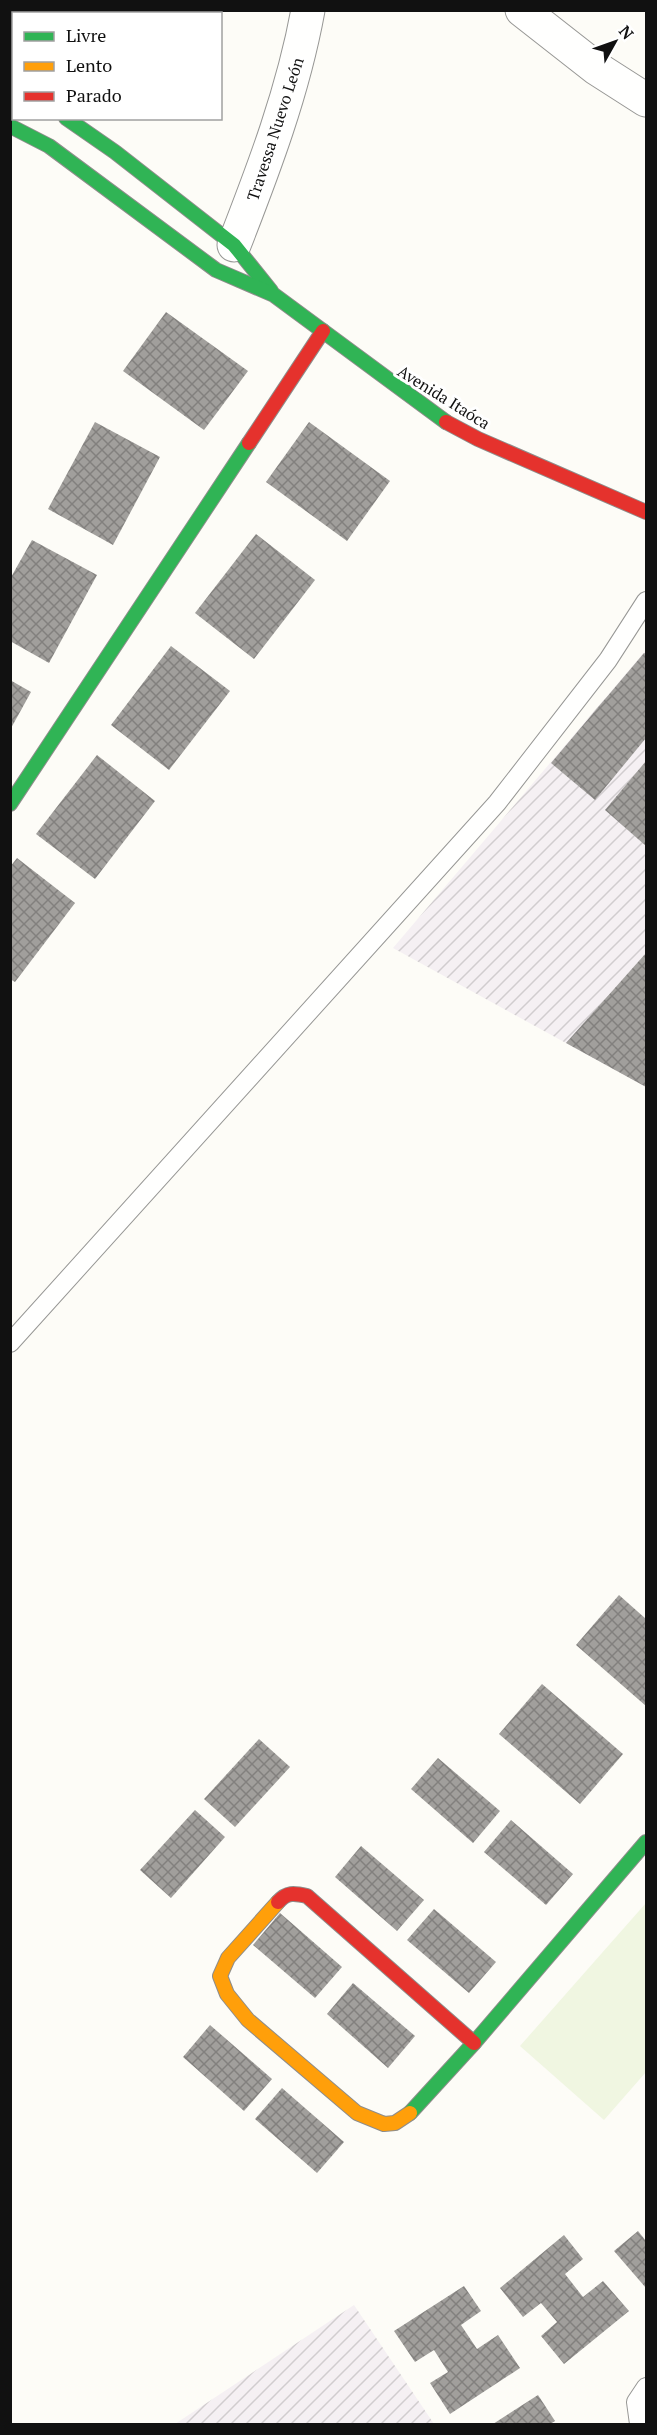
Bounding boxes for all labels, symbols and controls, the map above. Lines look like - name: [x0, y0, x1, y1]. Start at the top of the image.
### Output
- legend: [12, 12, 222, 120]
- north arrow: [585, 12, 645, 72]
- text: N: [614, 21, 639, 44]
- text: Livre: [66, 23, 106, 47]
- text: Lento: [66, 53, 112, 77]
- street label: Travessa Nuevo León: [241, 54, 309, 204]
- text: Parado: [66, 83, 122, 107]
- street label: Avenida Itaóca: [394, 360, 494, 434]

